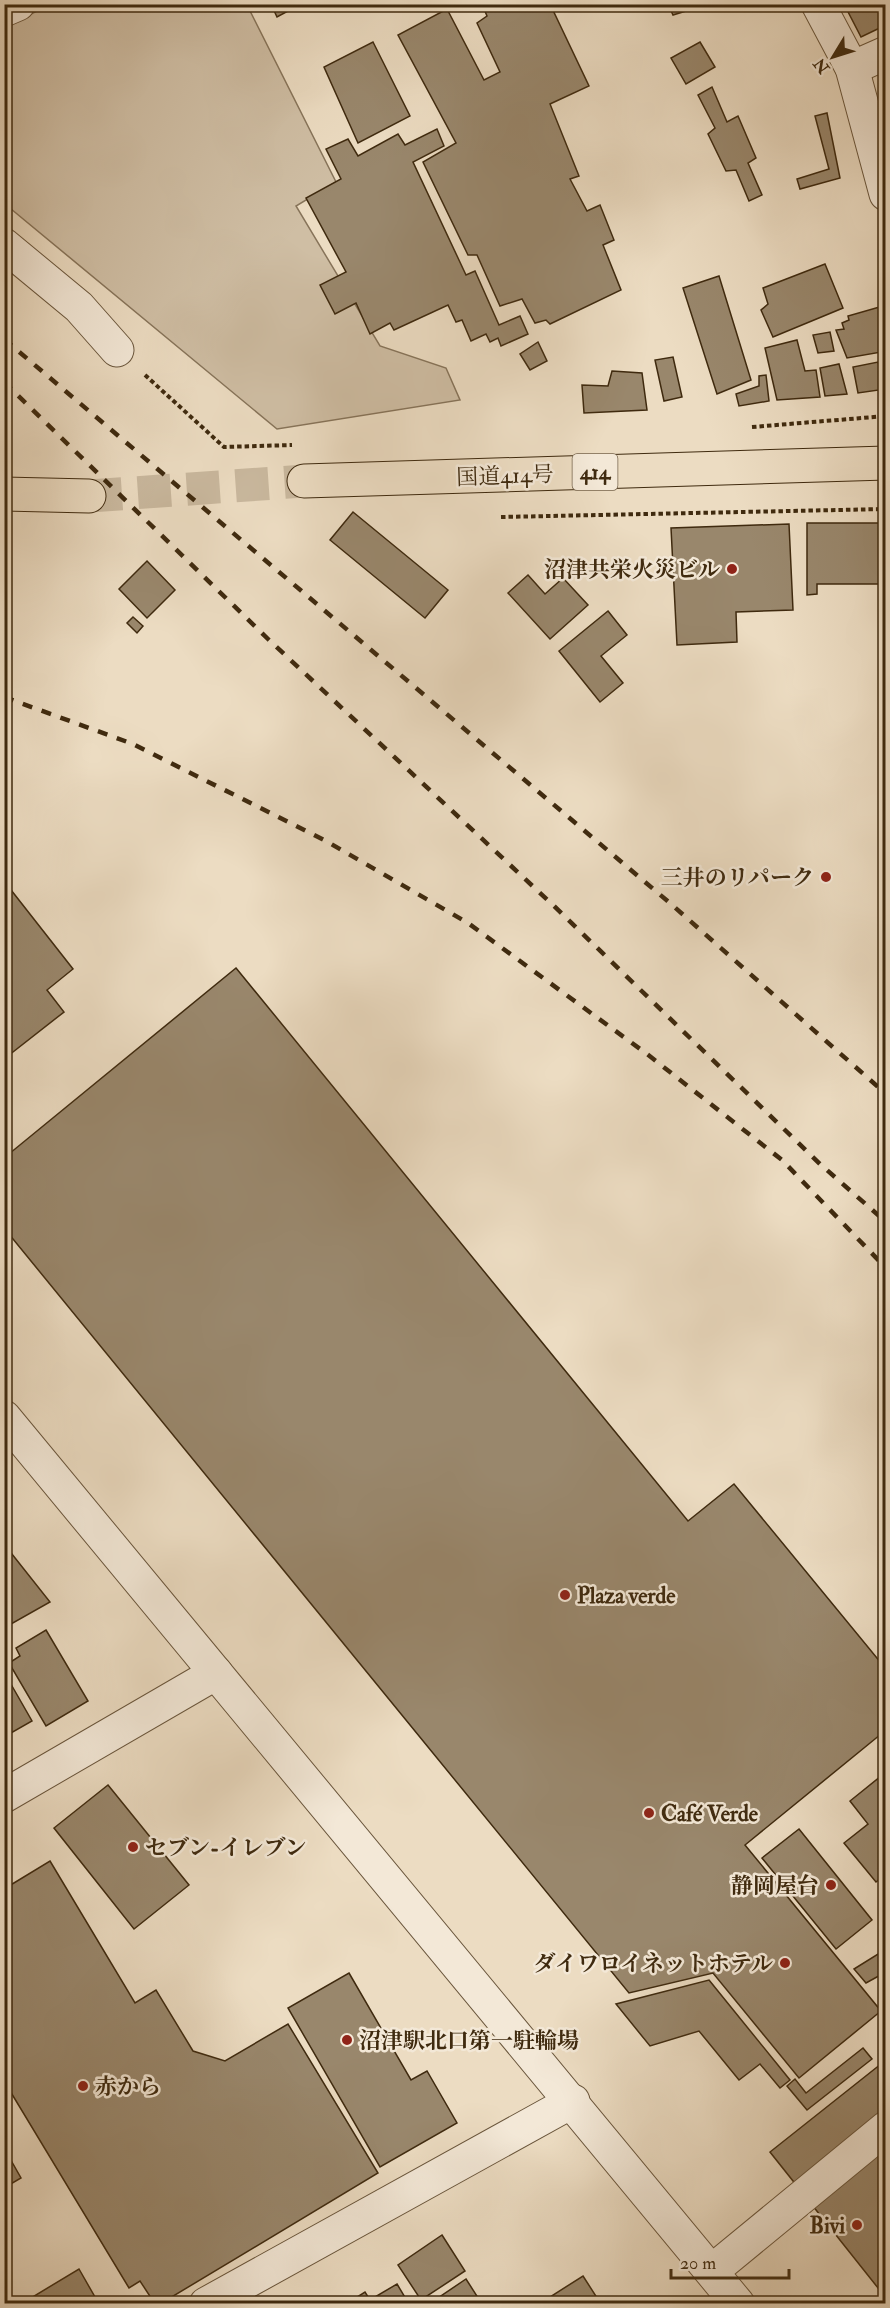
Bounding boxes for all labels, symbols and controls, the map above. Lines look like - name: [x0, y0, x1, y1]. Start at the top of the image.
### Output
- north arrow: [803, 27, 863, 87]
- text: N: [809, 53, 835, 78]
- road number: 414: [572, 454, 618, 490]
- street label: 国道414号: [456, 460, 554, 492]
- place label: 沼津共栄火災ビル: [544, 556, 720, 584]
- marker: 沼津共栄火災ビル: [725, 562, 739, 576]
- place label: 三井のリパーク: [661, 864, 814, 892]
- marker: 三井のリパーク: [819, 870, 833, 884]
- place label: Plaza verde: [577, 1582, 676, 1610]
- marker: Plaza verde: [558, 1588, 572, 1602]
- place label: Café Verde: [661, 1800, 759, 1828]
- marker: Café Verde: [642, 1806, 656, 1820]
- place label: セブン-イレブン: [145, 1834, 307, 1862]
- marker: セブン-イレブン: [126, 1840, 140, 1854]
- place label: 静岡屋台: [731, 1872, 819, 1900]
- marker: 静岡屋台: [824, 1878, 838, 1892]
- place label: ダイワロイネットホテル: [533, 1950, 773, 1978]
- marker: ダイワロイネットホテル: [778, 1956, 792, 1970]
- place label: 沼津駅北口第一駐輪場: [359, 2027, 579, 2055]
- marker: 沼津駅北口第一駐輪場: [340, 2033, 354, 2047]
- place label: 赤から: [95, 2073, 161, 2101]
- marker: 赤から: [76, 2079, 90, 2093]
- place label: Bivi: [810, 2212, 845, 2240]
- marker: Bivi: [850, 2218, 864, 2232]
- scale bar: [671, 2242, 790, 2280]
- text: 20 m: [680, 2252, 716, 2275]

